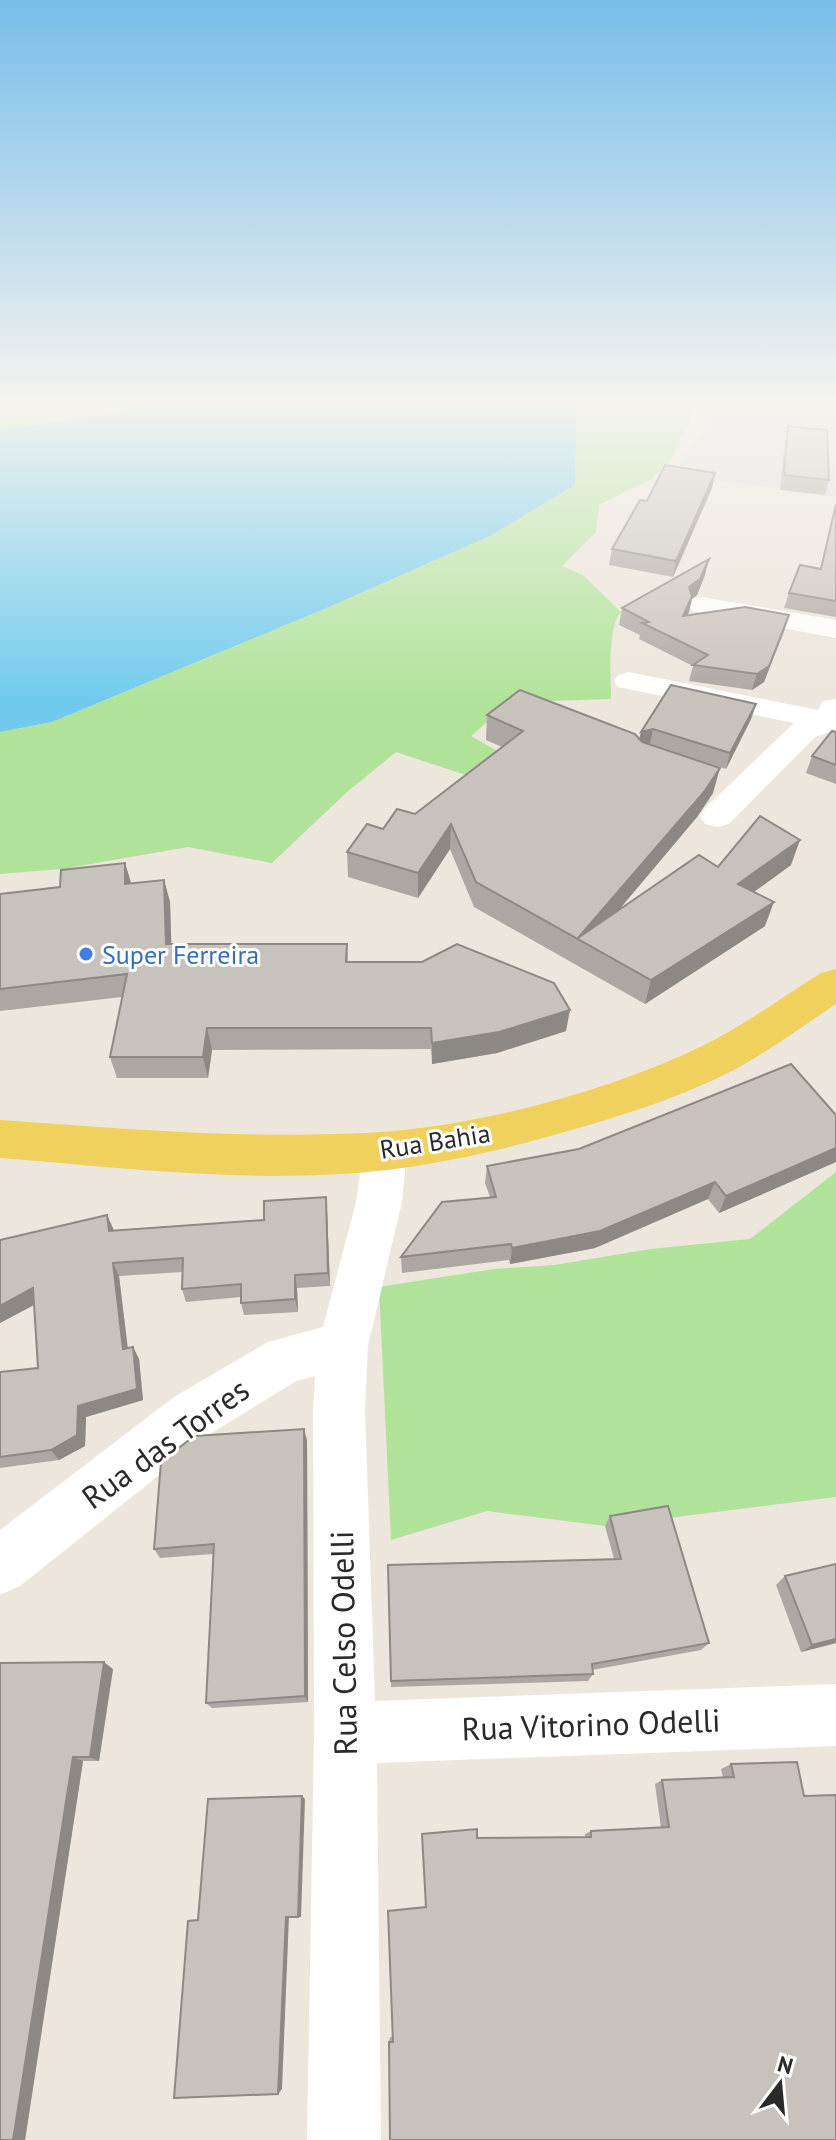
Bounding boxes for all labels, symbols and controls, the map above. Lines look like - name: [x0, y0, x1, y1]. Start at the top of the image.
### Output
- place label: Super Ferreira: [102, 938, 259, 971]
- marker: Super Ferreira: [77, 945, 95, 963]
- street label: Rua Bahia: [377, 1116, 493, 1166]
- street label: Rua das Torres: [73, 1368, 257, 1518]
- street label: Rua Celso Odelli: [320, 1530, 366, 1756]
- street label: Rua Vitorino Odelli: [461, 1698, 721, 1750]
- north arrow: [740, 2044, 820, 2124]
- text: N: [775, 2049, 796, 2080]

